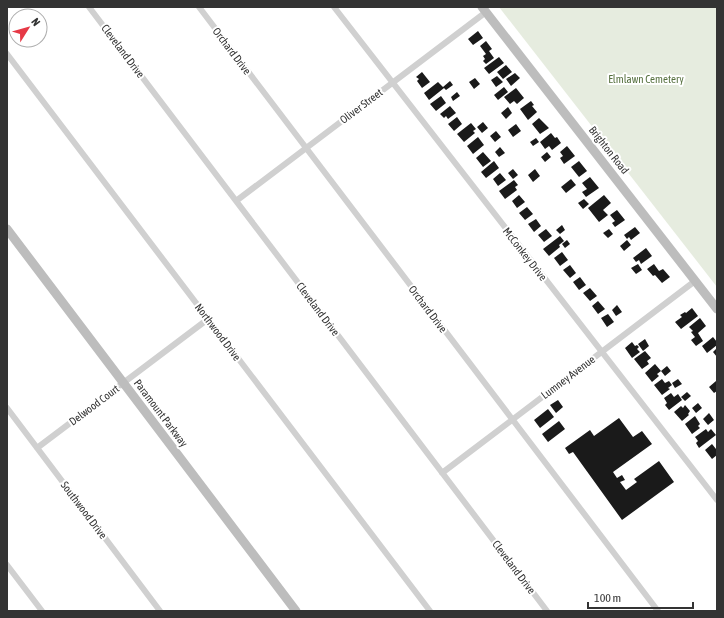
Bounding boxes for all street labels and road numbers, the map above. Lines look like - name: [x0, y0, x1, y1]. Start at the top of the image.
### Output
- street label: Cleveland Drive: [99, 22, 147, 80]
- street label: Orchard Drive: [211, 25, 253, 77]
- street label: Oliver Street: [337, 86, 385, 126]
- street label: Brighton Road: [587, 124, 631, 176]
- street label: McConkey Drive: [501, 225, 549, 283]
- street label: Cleveland Drive: [294, 280, 342, 338]
- street label: Orchard Drive: [407, 283, 449, 335]
- street label: Northwood Drive: [193, 301, 243, 363]
- street label: Lumney Avenue: [539, 353, 597, 401]
- street label: Paramount Parkway: [132, 377, 191, 449]
- street label: Delwood Court: [67, 382, 121, 428]
- street label: Southwood Drive: [59, 479, 109, 541]
- street label: Cleveland Drive: [490, 538, 538, 596]

